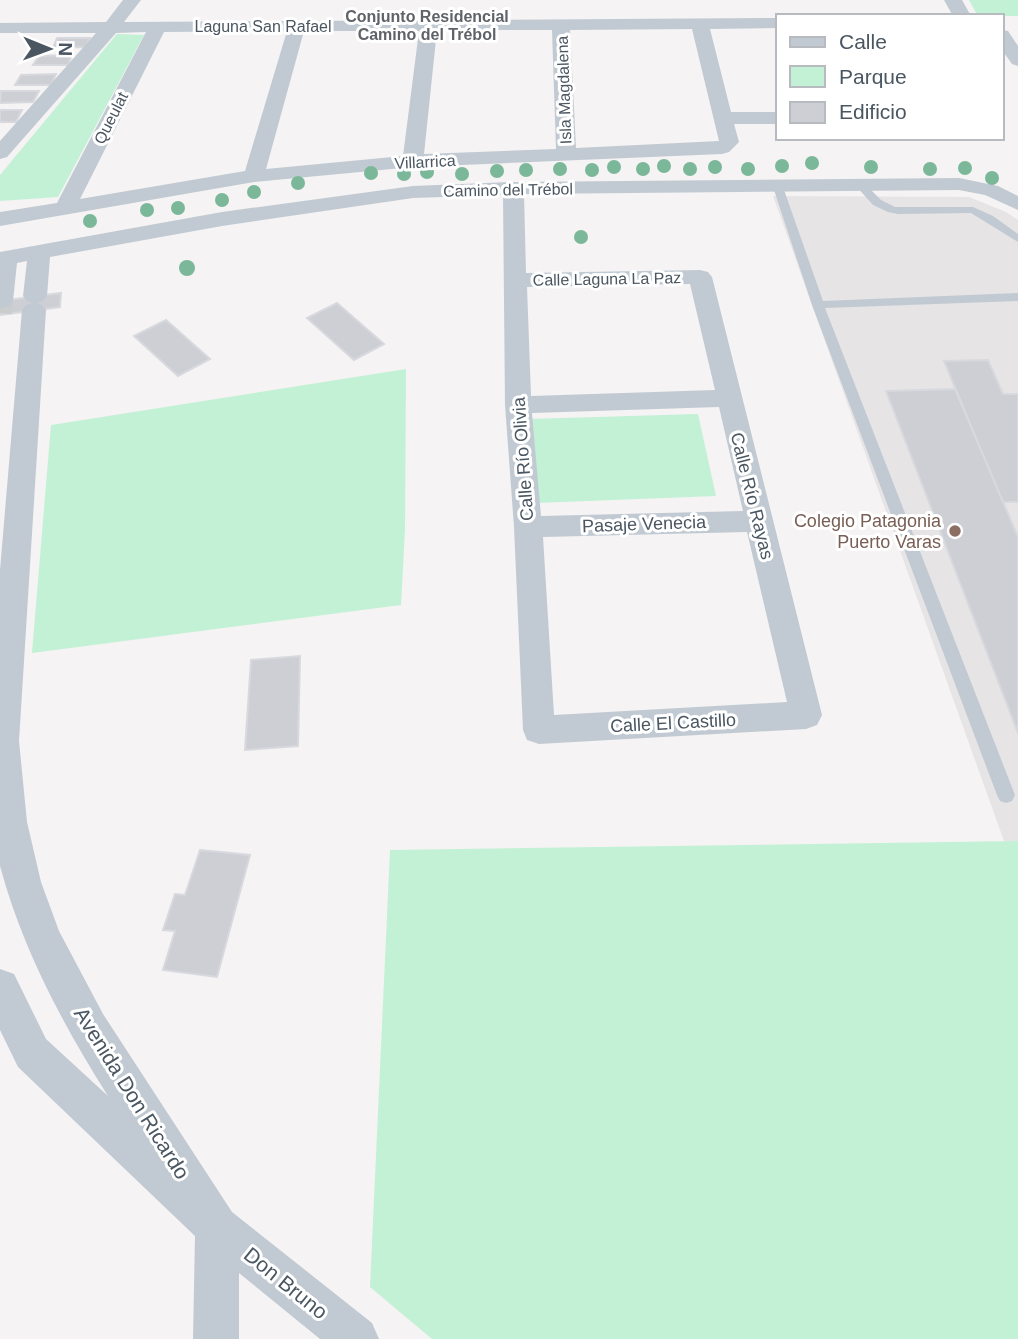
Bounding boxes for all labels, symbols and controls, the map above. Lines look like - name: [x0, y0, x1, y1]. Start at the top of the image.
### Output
- district label: Conjunto Residencial Camino del Trébol: [345, 8, 509, 43]
- north arrow: [14, 14, 84, 84]
- legend: [776, 14, 1004, 140]
- street label: Laguna San Rafael: [195, 18, 332, 35]
- text: Calle: [839, 30, 887, 53]
- street label: Isla Magdalena: [554, 35, 574, 145]
- text: N: [55, 42, 76, 56]
- text: Parque: [839, 65, 907, 88]
- street label: Queulat: [91, 89, 132, 147]
- text: Edificio: [839, 100, 907, 123]
- street label: Villarrica: [394, 152, 456, 172]
- street label: Camino del Trébol: [443, 180, 573, 200]
- street label: Calle Laguna La Paz: [533, 269, 681, 289]
- street label: Calle Río Olivia: [509, 395, 537, 522]
- street label: Calle Río Rayas: [727, 430, 777, 562]
- place label: Colegio Patagonia Puerto Varas: [794, 511, 942, 552]
- street label: Pasaje Venecia: [582, 512, 707, 536]
- marker: Colegio Patagonia Puerto Varas: [947, 523, 963, 539]
- street label: Calle El Castillo: [610, 710, 736, 736]
- street label: Avenida Don Ricardo: [70, 1003, 194, 1183]
- street label: Don Bruno: [240, 1242, 332, 1324]

